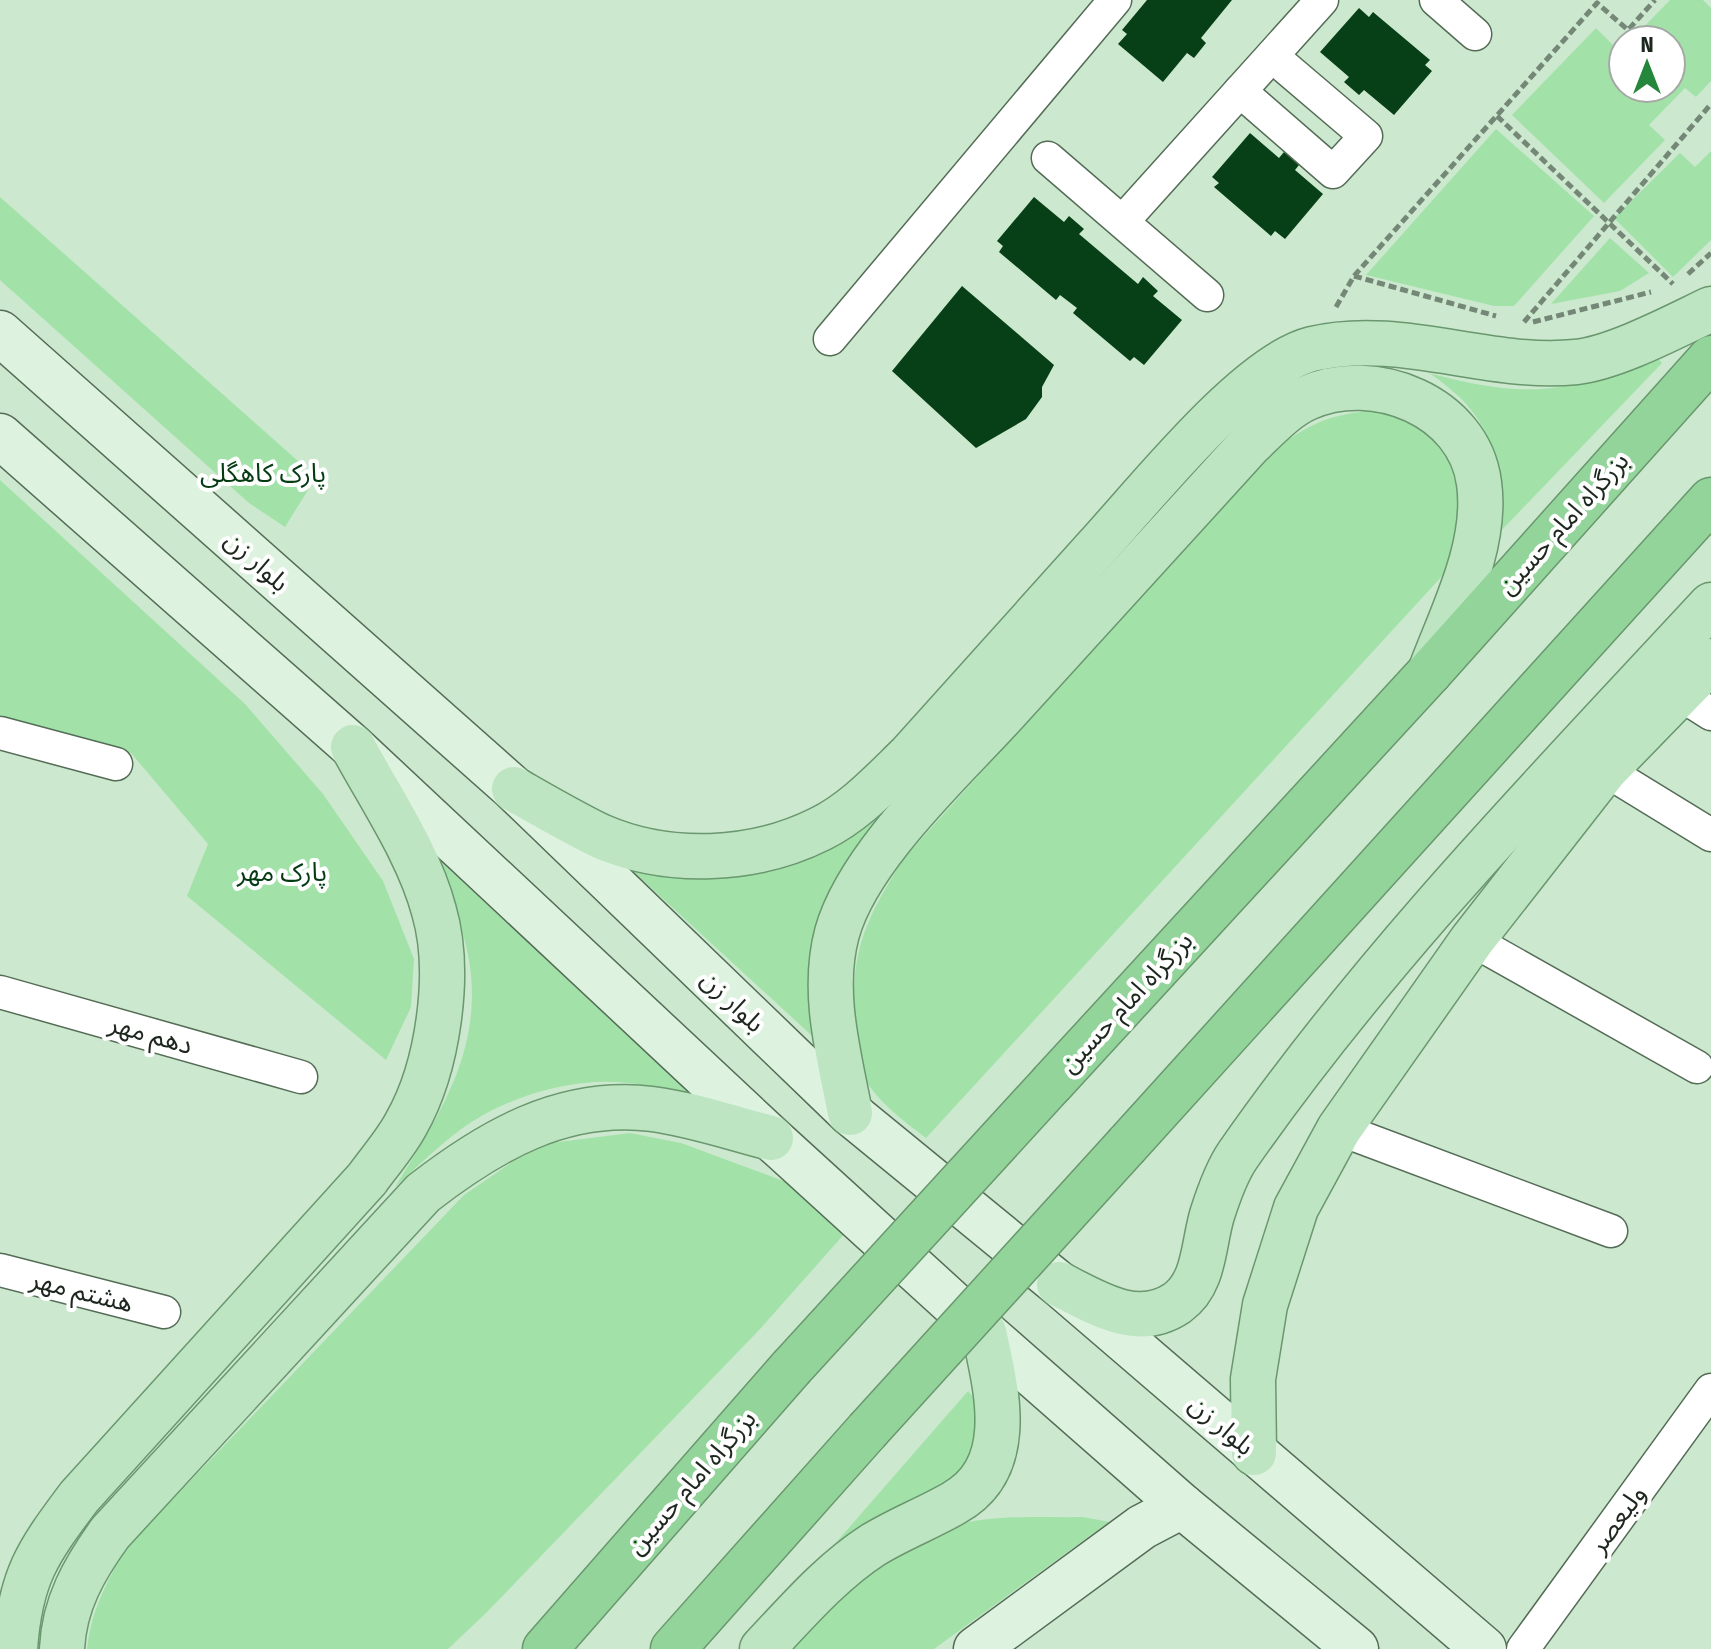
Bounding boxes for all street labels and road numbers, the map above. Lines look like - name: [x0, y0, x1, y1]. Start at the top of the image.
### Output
- street label: بزرگراه امام حسین: [1491, 446, 1638, 604]
- street label: بلوار زن: [218, 524, 295, 598]
- street label: بزرگراه امام حسین: [1053, 926, 1202, 1082]
- street label: بلوار زن: [694, 964, 771, 1039]
- street label: دهم مهر: [104, 1008, 196, 1065]
- street label: هشتم مهر: [25, 1264, 136, 1323]
- street label: بلوار زن: [1183, 1389, 1261, 1462]
- street label: بزرگراه امام حسین: [620, 1404, 766, 1563]
- street label: ولیعصر: [1582, 1479, 1652, 1560]

